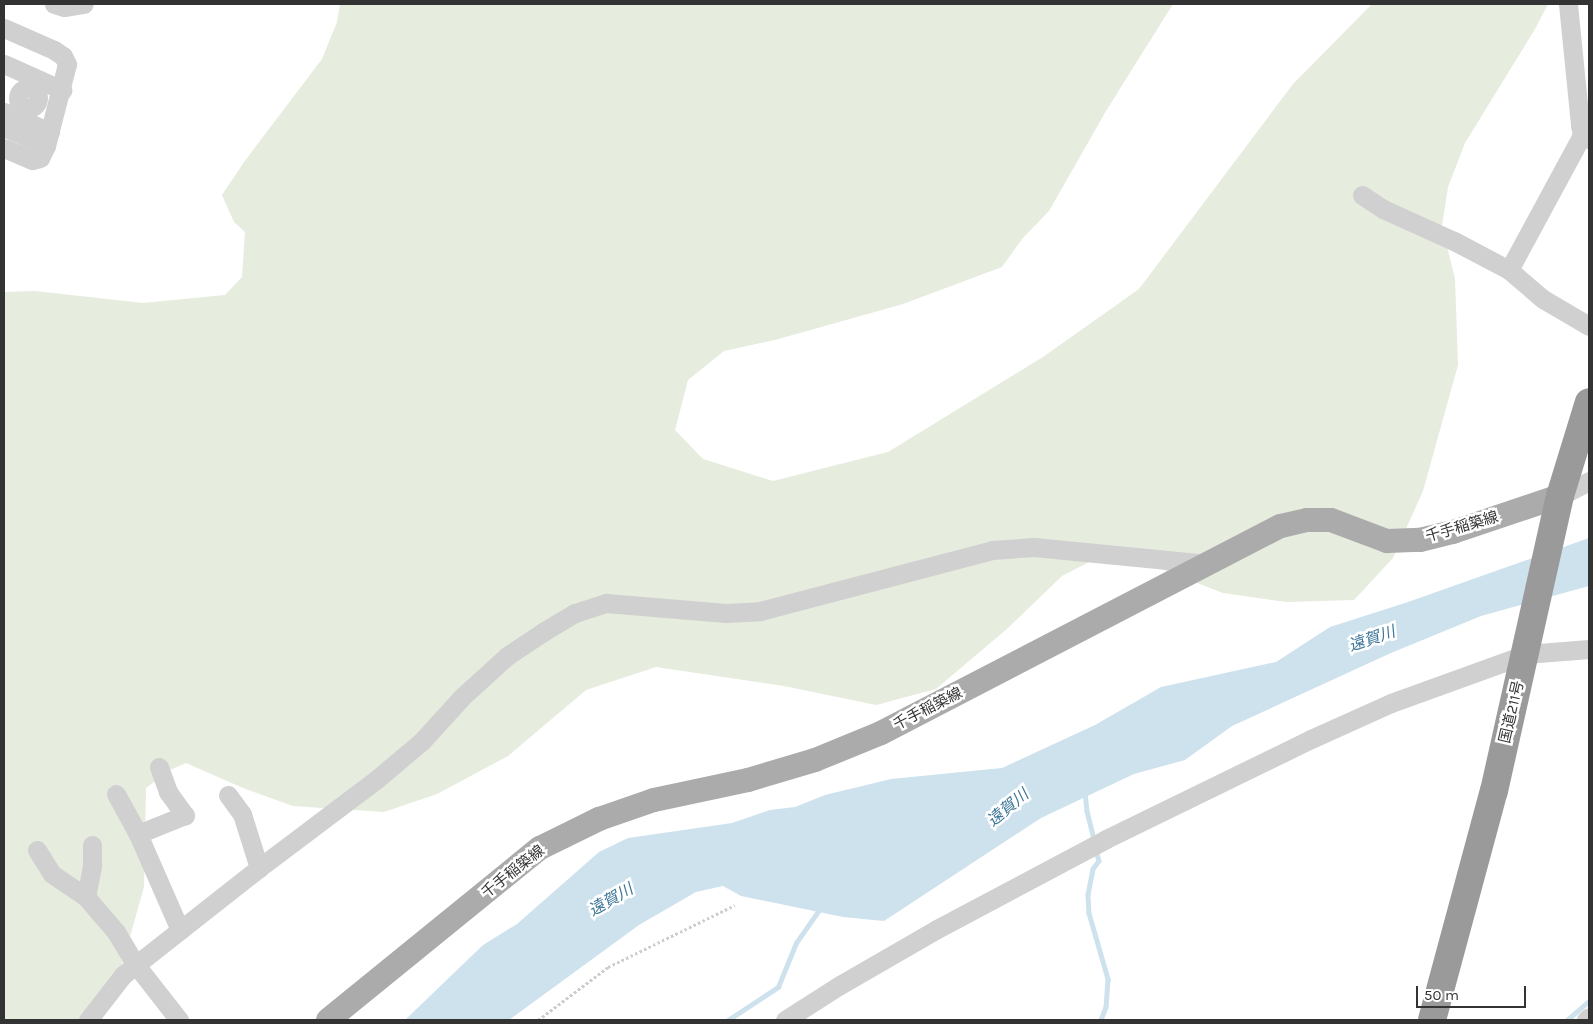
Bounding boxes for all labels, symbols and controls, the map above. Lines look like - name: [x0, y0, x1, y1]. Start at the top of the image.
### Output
- street label: 千手稲築線: [1423, 508, 1501, 546]
- water label: 遠賀川: [1346, 622, 1398, 656]
- street label: 国道211号: [1496, 679, 1528, 745]
- street label: 千手稲築線: [891, 684, 965, 734]
- water label: 遠賀川: [983, 785, 1033, 831]
- street label: 千手稲築線: [478, 842, 548, 902]
- water label: 遠賀川: [585, 880, 637, 920]
- scale bar: [1418, 976, 1528, 1008]
- text: 50 m: [1424, 986, 1459, 1004]

